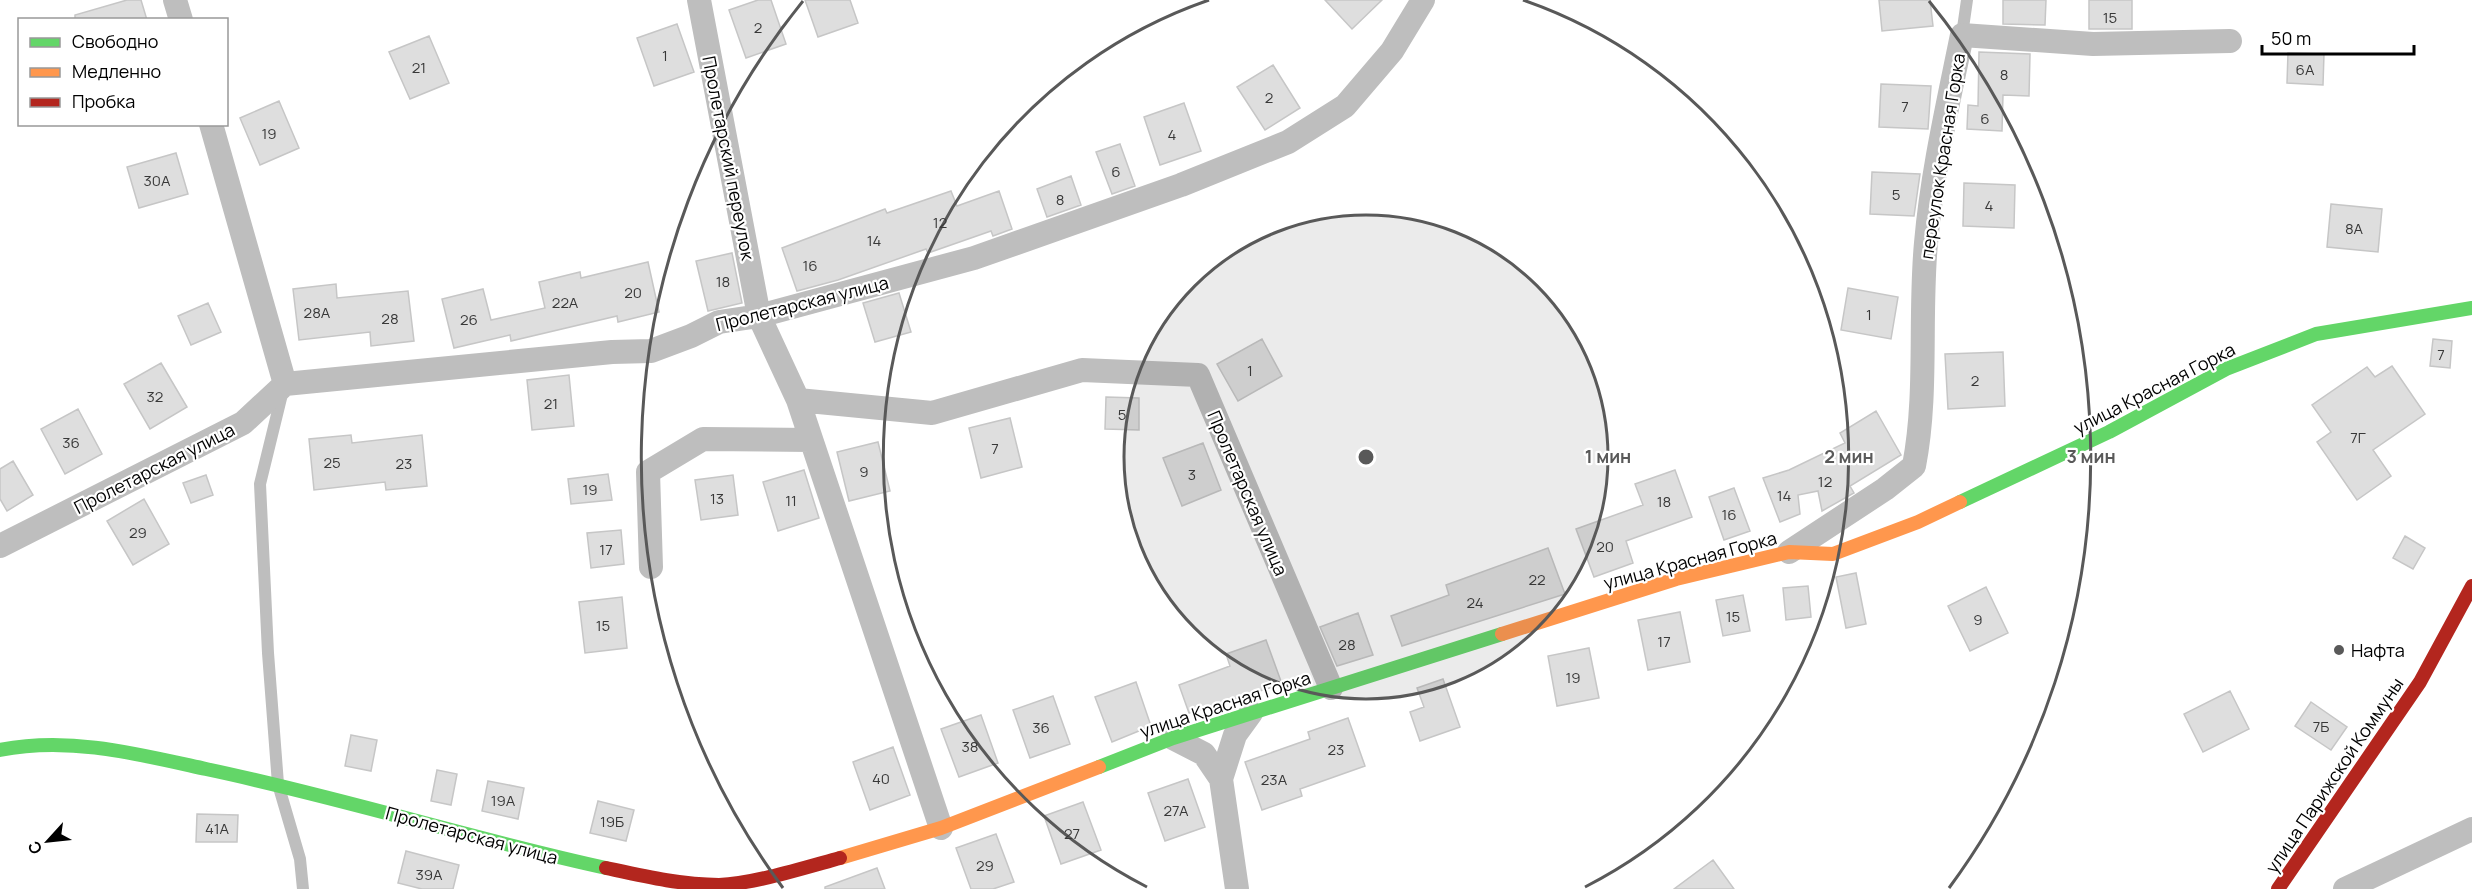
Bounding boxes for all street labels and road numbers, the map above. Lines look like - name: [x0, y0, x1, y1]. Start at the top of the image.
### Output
- street label: переулок Красная Горка: [1914, 51, 1970, 261]
- street label: Пролетарский переулок: [697, 54, 761, 263]
- street label: Пролетарская улица: [713, 270, 891, 336]
- street label: улица Красная Горка: [2069, 337, 2239, 439]
- street label: Пролетарская улица: [1202, 407, 1294, 579]
- street label: Пролетарская улица: [70, 417, 238, 519]
- street label: улица Красная Горка: [1601, 525, 1779, 595]
- street label: улица Красная Горка: [1137, 665, 1313, 743]
- street label: улица Парижской Коммуны: [2259, 673, 2409, 877]
- street label: Пролетарская улица: [383, 800, 561, 870]

